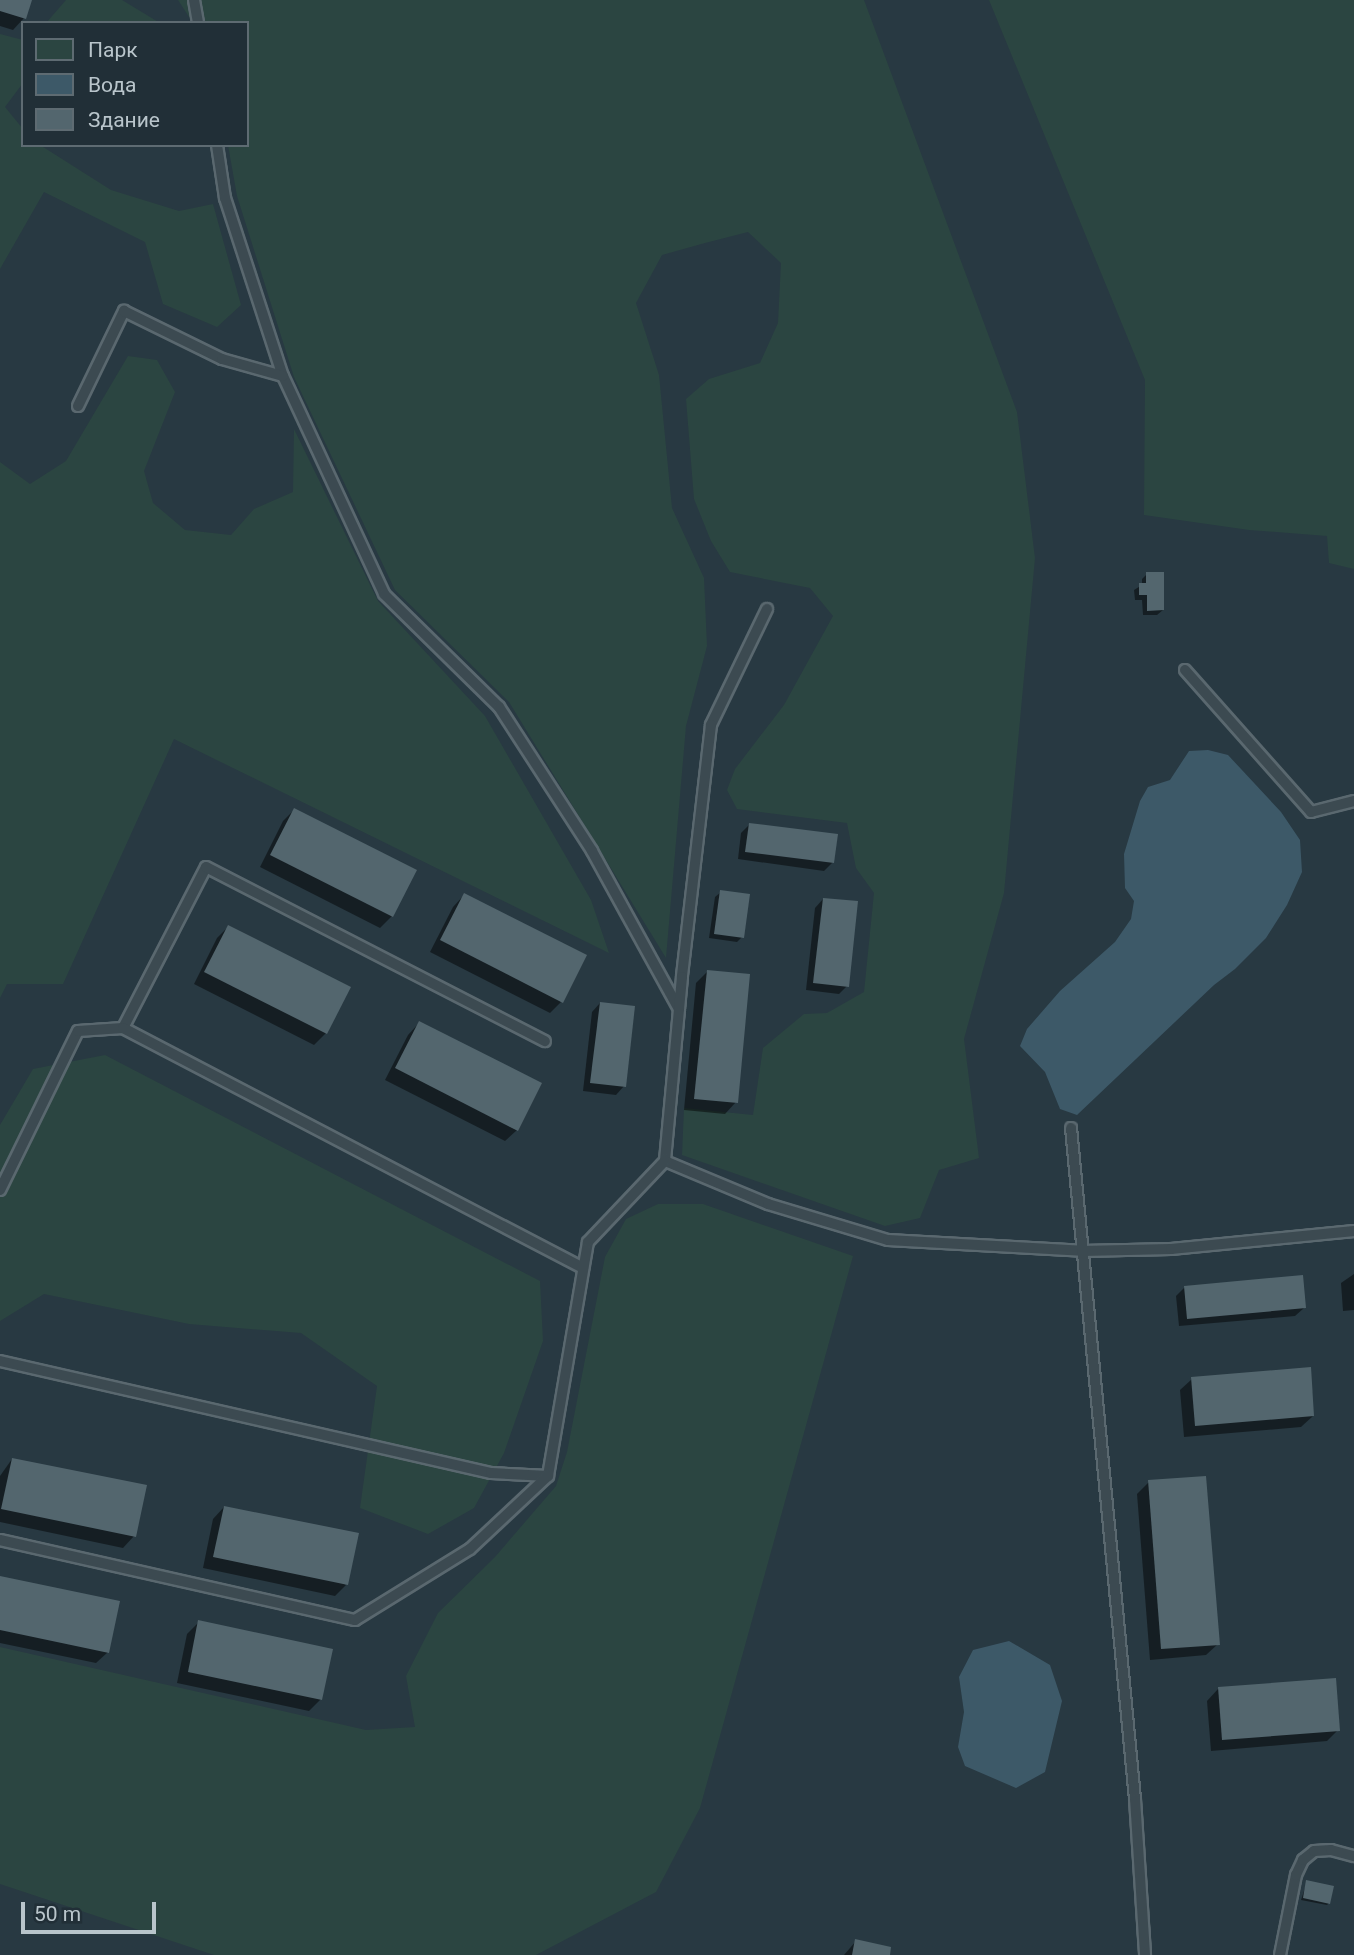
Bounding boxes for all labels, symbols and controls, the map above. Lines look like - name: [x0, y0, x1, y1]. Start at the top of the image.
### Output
- legend: [21, 21, 248, 147]
- text: Парк: [88, 38, 138, 62]
- text: Вода: [88, 73, 136, 97]
- text: Здание: [88, 108, 160, 132]
- scale bar: [24, 1888, 159, 1932]
- text: 50 m: [34, 1902, 81, 1926]

